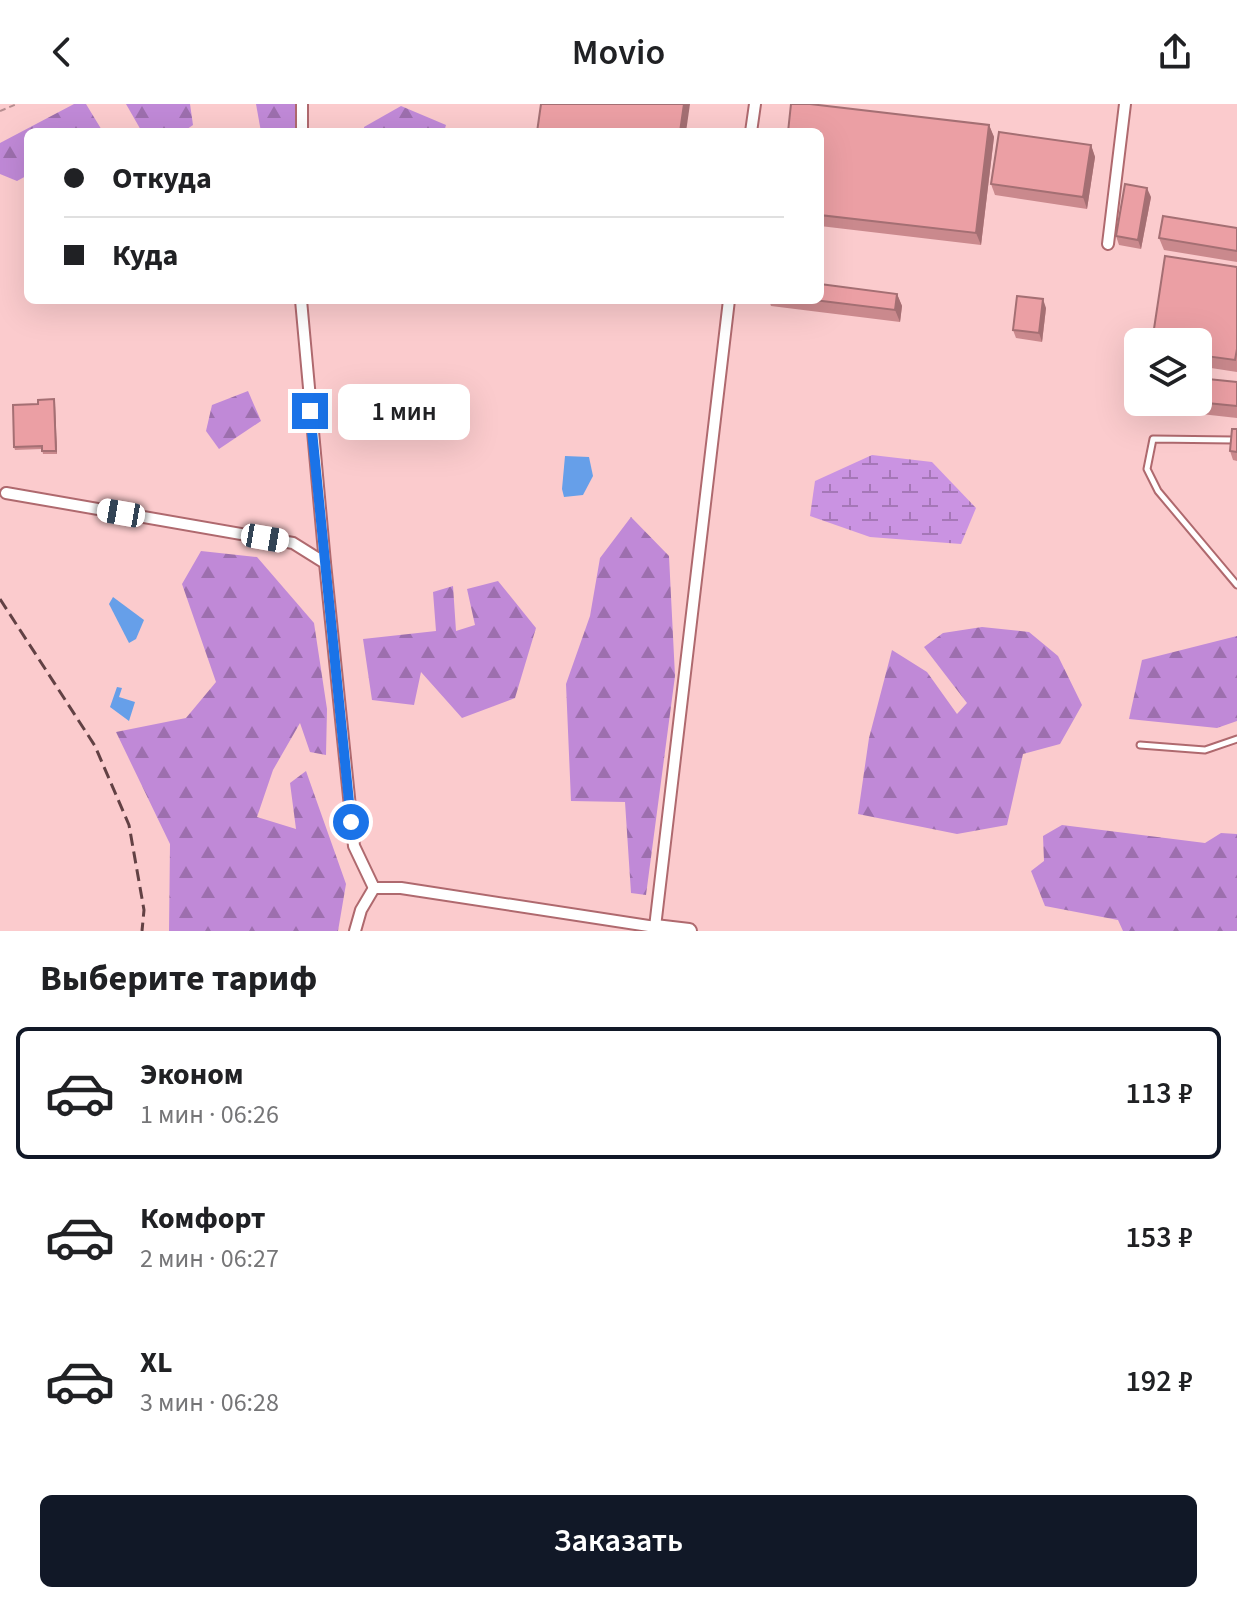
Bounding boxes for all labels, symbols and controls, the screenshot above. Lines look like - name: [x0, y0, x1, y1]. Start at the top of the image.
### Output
- text: Movio: [572, 27, 665, 78]
- icon: back: [40, 30, 84, 74]
- icon: share: [1153, 30, 1197, 74]
- text: Откуда: [112, 157, 212, 200]
- text: Куда: [112, 234, 178, 277]
- map controls: [1124, 328, 1212, 416]
- button: layers: [1124, 328, 1212, 416]
- callout: 1 мин: [338, 383, 470, 439]
- route end: [292, 393, 328, 429]
- text: 1 мин: [371, 393, 437, 430]
- car: [95, 497, 147, 529]
- car: [239, 522, 291, 554]
- route start: [333, 804, 369, 840]
- text: Выберите тариф: [40, 953, 317, 1004]
- text: Эконом: [140, 1053, 244, 1096]
- icon: car: [44, 1057, 116, 1129]
- text: 113 ₽: [1125, 1072, 1193, 1115]
- text: 1 мин · 06:26: [140, 1096, 279, 1133]
- text: Комфорт: [140, 1197, 266, 1240]
- icon: car: [44, 1201, 116, 1273]
- text: 153 ₽: [1125, 1216, 1193, 1259]
- text: 2 мин · 06:27: [140, 1240, 279, 1277]
- text: XL: [140, 1341, 173, 1384]
- icon: car: [44, 1345, 116, 1417]
- text: 192 ₽: [1125, 1360, 1193, 1403]
- text: 3 мин · 06:28: [140, 1384, 279, 1421]
- button: Заказать: [40, 1495, 1197, 1587]

